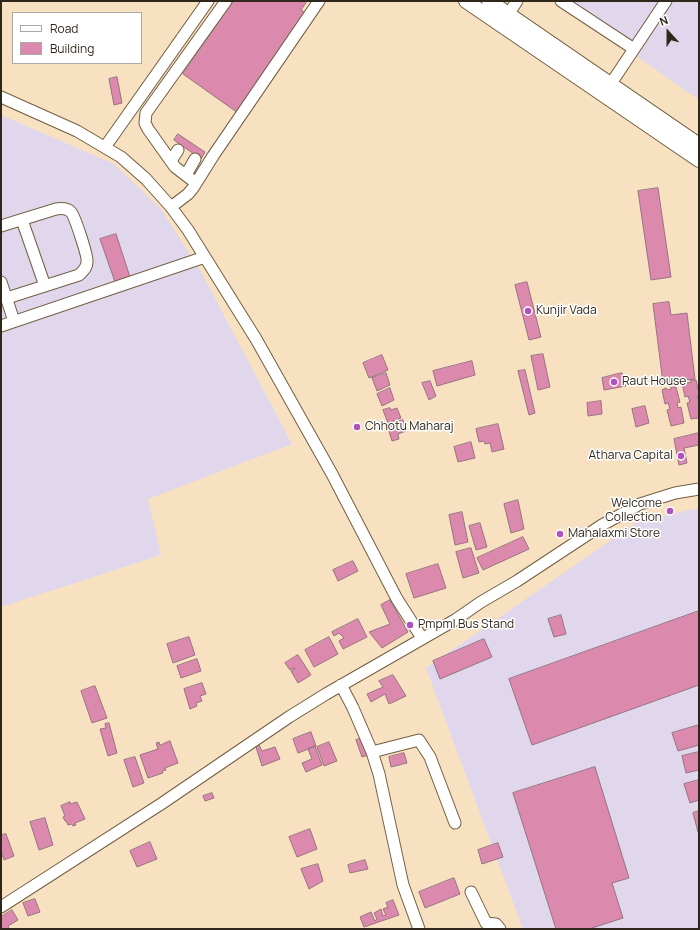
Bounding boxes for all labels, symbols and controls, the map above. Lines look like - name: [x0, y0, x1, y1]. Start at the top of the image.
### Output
- legend: [12, 12, 142, 64]
- north arrow: [648, 12, 688, 52]
- text: N: [657, 12, 670, 29]
- text: Road: [50, 20, 78, 37]
- text: Building: [50, 40, 94, 57]
- place label: Kunjir Vada: [536, 304, 597, 318]
- marker: Kunjir Vada: [523, 306, 533, 316]
- place label: Raut House: [622, 375, 686, 389]
- marker: Raut House: [609, 377, 619, 387]
- place label: Chhotu Maharaj: [365, 420, 454, 434]
- marker: Chhotu Maharaj: [352, 422, 362, 432]
- place label: Atharva Capital: [588, 449, 673, 463]
- marker: Atharva Capital: [676, 451, 686, 461]
- place label: Welcome Collection: [605, 497, 662, 525]
- marker: Welcome Collection: [665, 506, 675, 516]
- place label: Mahalaxmi Store: [568, 527, 660, 541]
- marker: Mahalaxmi Store: [555, 529, 565, 539]
- place label: Pmpml Bus Stand: [418, 618, 514, 632]
- marker: Pmpml Bus Stand: [405, 620, 415, 630]

